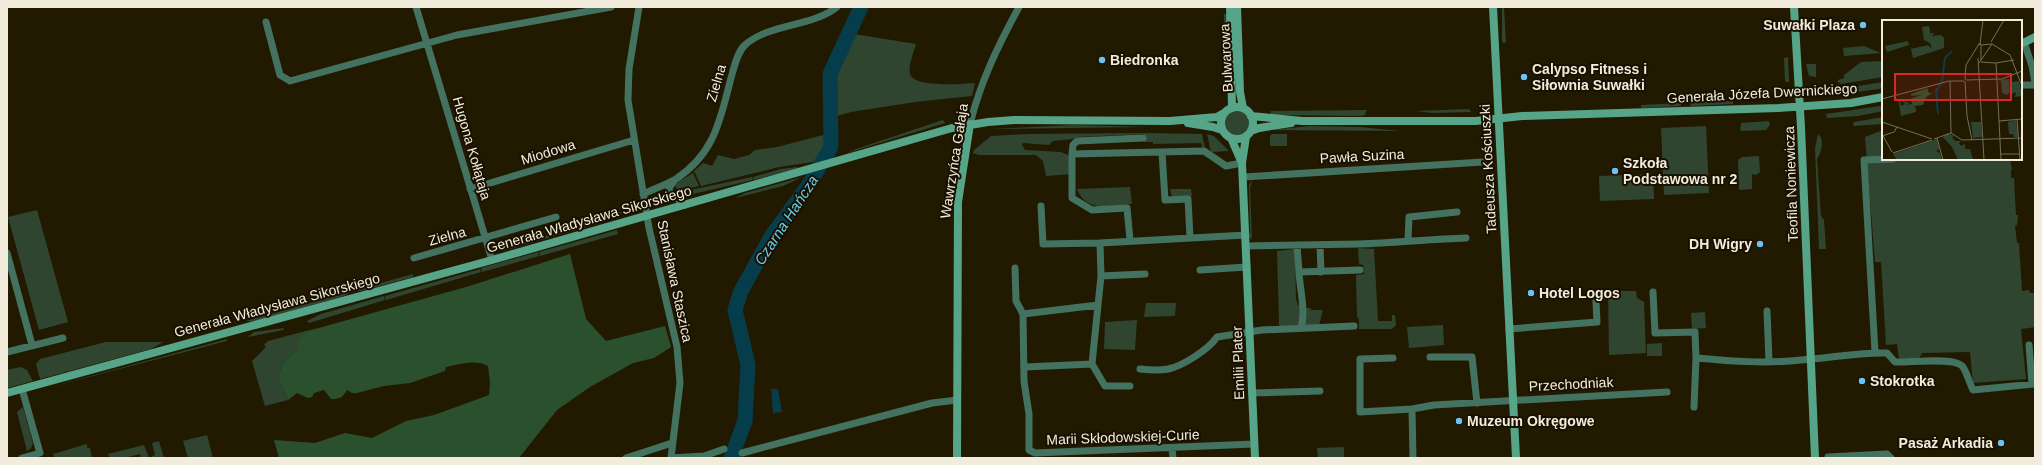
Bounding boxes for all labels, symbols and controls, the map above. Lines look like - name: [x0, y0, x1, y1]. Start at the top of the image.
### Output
- place label: Suwałki Plaza: [1763, 17, 1855, 33]
- marker: Suwałki Plaza: [1858, 20, 1868, 30]
- inset map: [1882, 20, 2022, 160]
- street label: Bulwarowa: [1216, 23, 1236, 93]
- place label: Biedronka: [1110, 52, 1179, 68]
- marker: Biedronka: [1097, 55, 1107, 65]
- place label: Calypso Fitness i Siłownia Suwałki: [1532, 61, 1647, 93]
- street label: Zielna: [703, 62, 729, 104]
- marker: Calypso Fitness i Siłownia Suwałki: [1519, 72, 1529, 82]
- street label: Generała Józefa Dwernickiego: [1666, 80, 1858, 106]
- street label: Hugona Kołłątaja: [450, 95, 494, 202]
- street label: Wawrzyńca Gałaja: [937, 102, 971, 220]
- street label: Tadeusza Kościuszki: [1477, 104, 1499, 234]
- street label: Teofila Noniewicza: [1781, 126, 1801, 242]
- street label: Miodowa: [519, 136, 577, 168]
- street label: Pawła Suzina: [1319, 146, 1405, 166]
- place label: Szkoła Podstawowa nr 2: [1623, 155, 1738, 187]
- marker: Szkoła Podstawowa nr 2: [1610, 166, 1620, 176]
- water label: Czarna Hańcza: [751, 172, 821, 268]
- street label: Generała Władysława Sikorskiego: [485, 182, 694, 256]
- street label: Stanisława Staszica: [654, 218, 696, 344]
- street label: Zielna: [427, 223, 468, 249]
- place label: DH Wigry: [1689, 236, 1752, 252]
- marker: DH Wigry: [1755, 239, 1765, 249]
- street label: Generała Władysława Sikorskiego: [172, 270, 382, 340]
- place label: Hotel Logos: [1539, 285, 1620, 301]
- marker: Hotel Logos: [1526, 288, 1536, 298]
- street label: Emilii Plater: [1229, 325, 1247, 400]
- place label: Stokrotka: [1870, 373, 1935, 389]
- street label: Przechodniak: [1528, 374, 1615, 394]
- marker: Stokrotka: [1857, 376, 1867, 386]
- place label: Muzeum Okręgowe: [1467, 413, 1595, 429]
- marker: Muzeum Okręgowe: [1454, 416, 1464, 426]
- street label: Marii Skłodowskiej-Curie: [1046, 426, 1200, 448]
- place label: Pasaż Arkadia: [1899, 435, 1993, 451]
- marker: Pasaż Arkadia: [1996, 438, 2006, 448]

